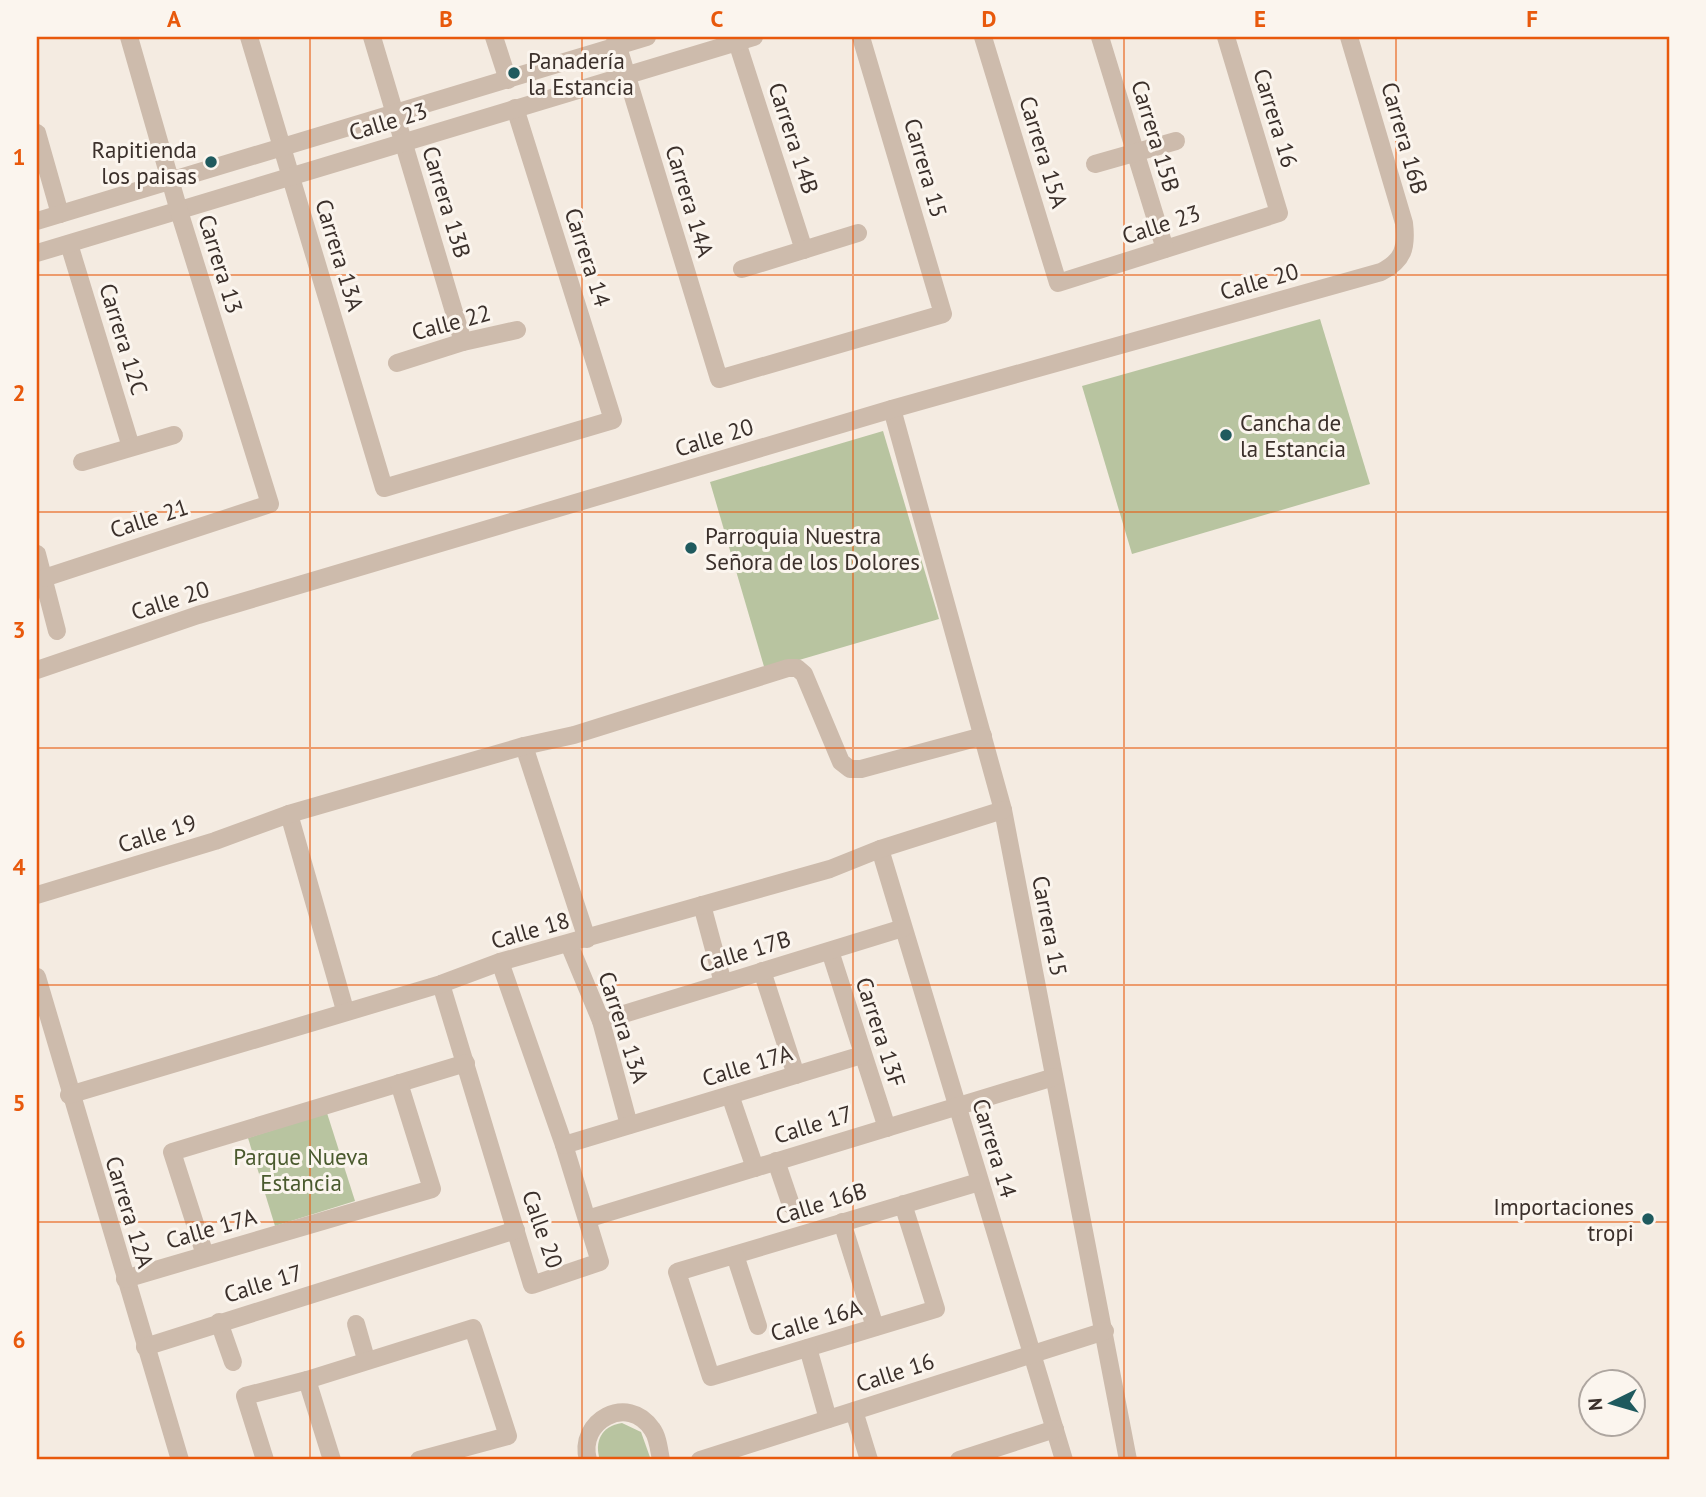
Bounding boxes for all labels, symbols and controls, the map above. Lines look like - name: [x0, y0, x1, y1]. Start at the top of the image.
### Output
- text: A: [167, 4, 181, 33]
- text: B: [439, 4, 453, 33]
- text: C: [711, 4, 724, 33]
- text: D: [982, 4, 996, 33]
- text: E: [1254, 4, 1266, 33]
- text: F: [1526, 4, 1538, 33]
- place label: Panadería la Estancia: [528, 46, 634, 101]
- marker: Panadería la Estancia: [506, 65, 522, 81]
- street label: Carrera 16: [1247, 65, 1305, 171]
- street label: Carrera 15B: [1125, 77, 1187, 195]
- street label: Carrera 14B: [762, 79, 826, 197]
- street label: Carrera 16B: [1375, 79, 1435, 197]
- street label: Carrera 15A: [1013, 93, 1075, 212]
- street label: Calle 23: [345, 95, 431, 147]
- street label: Carrera 15: [898, 115, 954, 221]
- place label: Rapitienda los paisas: [92, 135, 197, 190]
- text: 1: [12, 142, 26, 171]
- street label: Carrera 14A: [659, 142, 721, 261]
- street label: Carrera 13B: [416, 143, 478, 261]
- marker: Rapitienda los paisas: [203, 154, 219, 170]
- street label: Carrera 13A: [309, 196, 371, 315]
- street label: Calle 23: [1118, 198, 1204, 250]
- street label: Carrera 14: [558, 204, 618, 310]
- street label: Carrera 13: [192, 211, 250, 317]
- street label: Calle 20: [1216, 256, 1302, 306]
- street label: Carrera 12C: [93, 280, 155, 398]
- street label: Calle 22: [408, 298, 494, 346]
- text: 2: [12, 378, 26, 407]
- place label: Cancha de la Estancia: [1240, 408, 1346, 463]
- street label: Calle 20: [671, 411, 757, 463]
- marker: Cancha de la Estancia: [1218, 427, 1234, 443]
- street label: Calle 21: [106, 492, 192, 544]
- place label: Parroquia Nuestra Señora de los Dolores: [705, 521, 920, 576]
- marker: Parroquia Nuestra Señora de los Dolores: [683, 540, 699, 556]
- street label: Calle 20: [127, 574, 213, 626]
- text: 3: [12, 615, 26, 644]
- street label: Calle 19: [114, 807, 200, 859]
- text: 4: [12, 852, 26, 881]
- street label: Carrera 15: [1026, 873, 1074, 979]
- street label: Calle 18: [487, 905, 573, 955]
- street label: Calle 17B: [696, 923, 794, 979]
- street label: Carrera 13A: [592, 968, 656, 1087]
- street label: Carrera 13F: [850, 973, 912, 1091]
- street label: Calle 17A: [698, 1037, 796, 1092]
- text: 5: [12, 1088, 26, 1117]
- street label: Carrera 14: [966, 1095, 1024, 1201]
- street label: Calle 17: [770, 1098, 856, 1150]
- park label: Parque Nueva Estancia: [233, 1142, 369, 1197]
- street label: Carrera 12A: [99, 1153, 161, 1272]
- street label: Calle 16B: [772, 1175, 870, 1231]
- street label: Calle 20: [516, 1186, 570, 1272]
- place label: Importaciones tropi: [1493, 1192, 1634, 1247]
- street label: Calle 17A: [162, 1201, 260, 1255]
- marker: Importaciones tropi: [1640, 1211, 1656, 1227]
- street label: Calle 17: [220, 1257, 306, 1309]
- street label: Calle 16A: [767, 1292, 866, 1348]
- text: 6: [12, 1325, 26, 1354]
- street label: Calle 16: [852, 1346, 938, 1398]
- north arrow: [1576, 1368, 1646, 1438]
- text: N: [1583, 1397, 1608, 1412]

